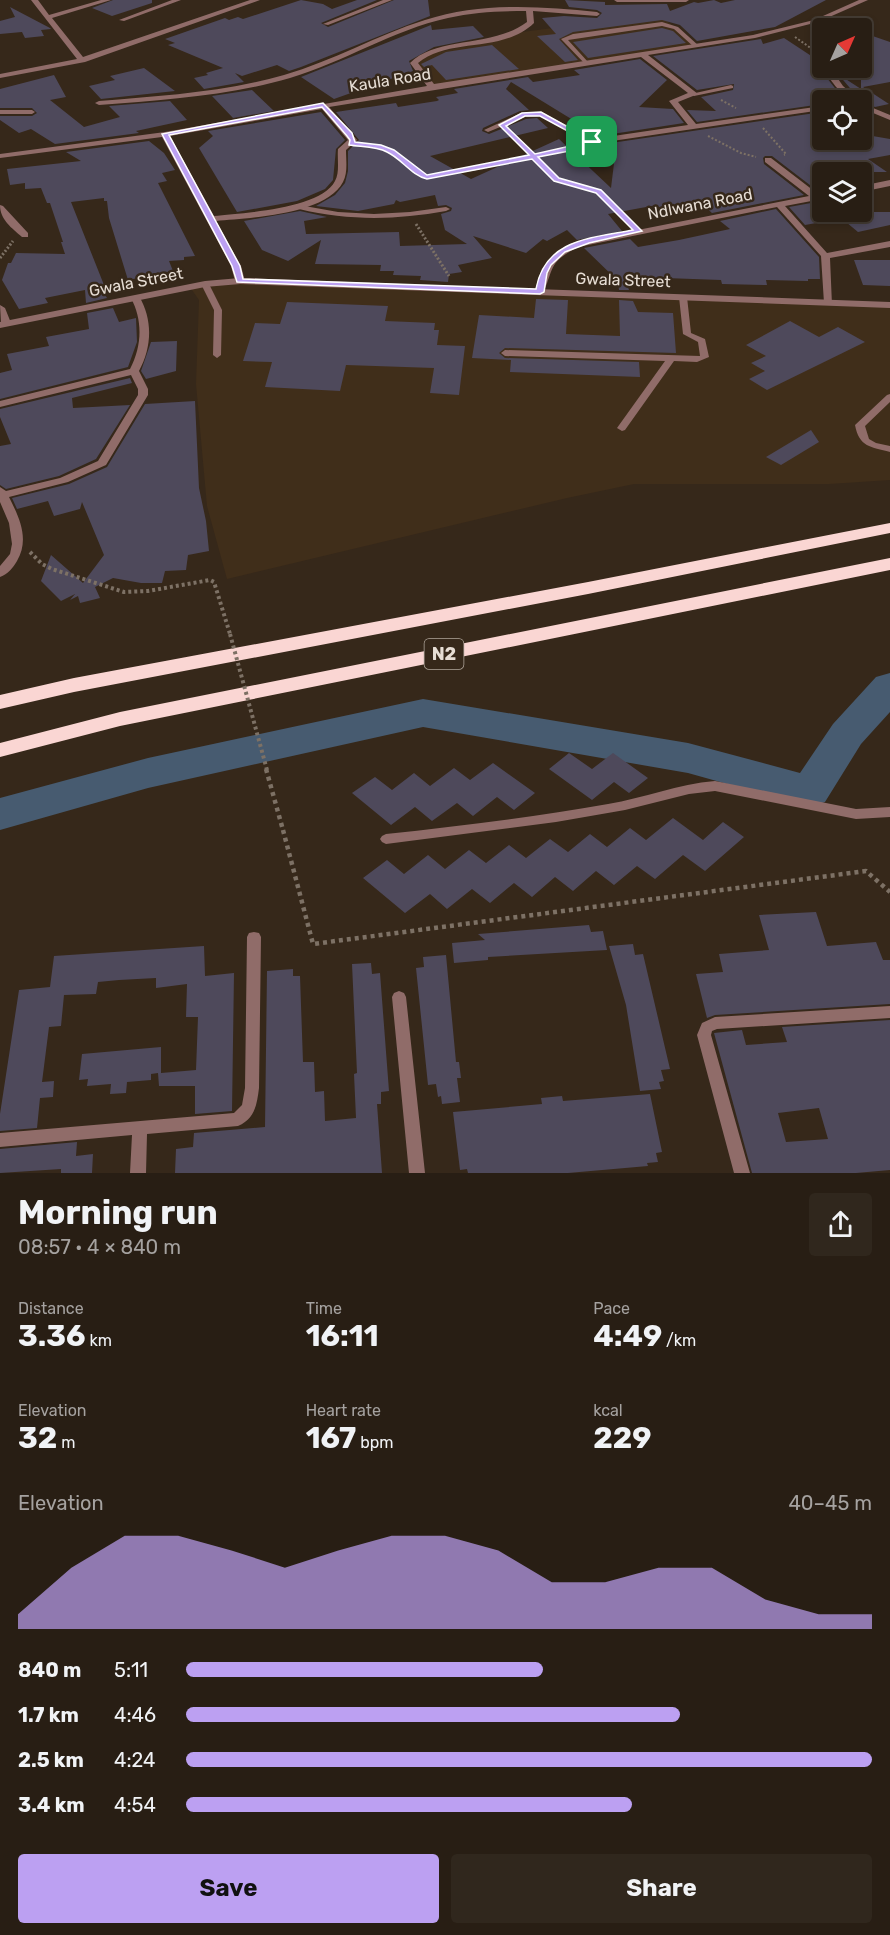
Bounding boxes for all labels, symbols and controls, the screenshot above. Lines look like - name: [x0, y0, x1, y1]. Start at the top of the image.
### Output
- north arrow: [812, 18, 872, 78]
- map controls: [812, 18, 872, 222]
- street label: Kaula Road: [348, 64, 432, 96]
- button: locate: [812, 90, 872, 150]
- pin: [566, 116, 617, 167]
- icon: arrive: [575, 125, 608, 158]
- button: layers: [812, 162, 872, 222]
- street label: Ndlwana Road: [646, 185, 754, 223]
- street label: Gwala Street: [87, 264, 185, 300]
- street label: Gwala Street: [575, 269, 671, 291]
- road number: N2: [424, 639, 464, 669]
- text: Morning run: [18, 1193, 218, 1232]
- button: share: [809, 1193, 872, 1256]
- text: 08:57 · 4 × 840 m: [18, 1235, 181, 1259]
- text: Distance: [18, 1299, 84, 1318]
- text: Time: [306, 1299, 342, 1318]
- text: Pace: [593, 1299, 630, 1318]
- text: 3.36: [18, 1318, 86, 1354]
- text: 16:11: [306, 1318, 379, 1354]
- text: 4:49: [593, 1318, 662, 1354]
- text: km: [86, 1331, 112, 1350]
- text: /km: [662, 1331, 696, 1350]
- text: Elevation: [18, 1401, 87, 1420]
- text: Heart rate: [306, 1401, 381, 1420]
- text: kcal: [593, 1401, 623, 1420]
- text: 32: [18, 1420, 57, 1456]
- text: 167: [306, 1420, 356, 1456]
- text: 229: [593, 1420, 652, 1456]
- text: m: [57, 1433, 75, 1452]
- text: bpm: [356, 1433, 393, 1452]
- text: Elevation: [18, 1491, 104, 1515]
- text: 40–45 m: [788, 1491, 872, 1515]
- text: 840 m: [18, 1658, 81, 1682]
- text: 5:11: [114, 1658, 148, 1682]
- text: 1.7 km: [18, 1703, 79, 1727]
- text: 4:46: [114, 1703, 156, 1727]
- text: 2.5 km: [18, 1748, 84, 1772]
- text: 4:24: [114, 1748, 156, 1772]
- text: 3.4 km: [18, 1793, 85, 1817]
- text: 4:54: [114, 1793, 156, 1817]
- button: Save: [18, 1854, 439, 1923]
- button: Share: [451, 1854, 872, 1923]

